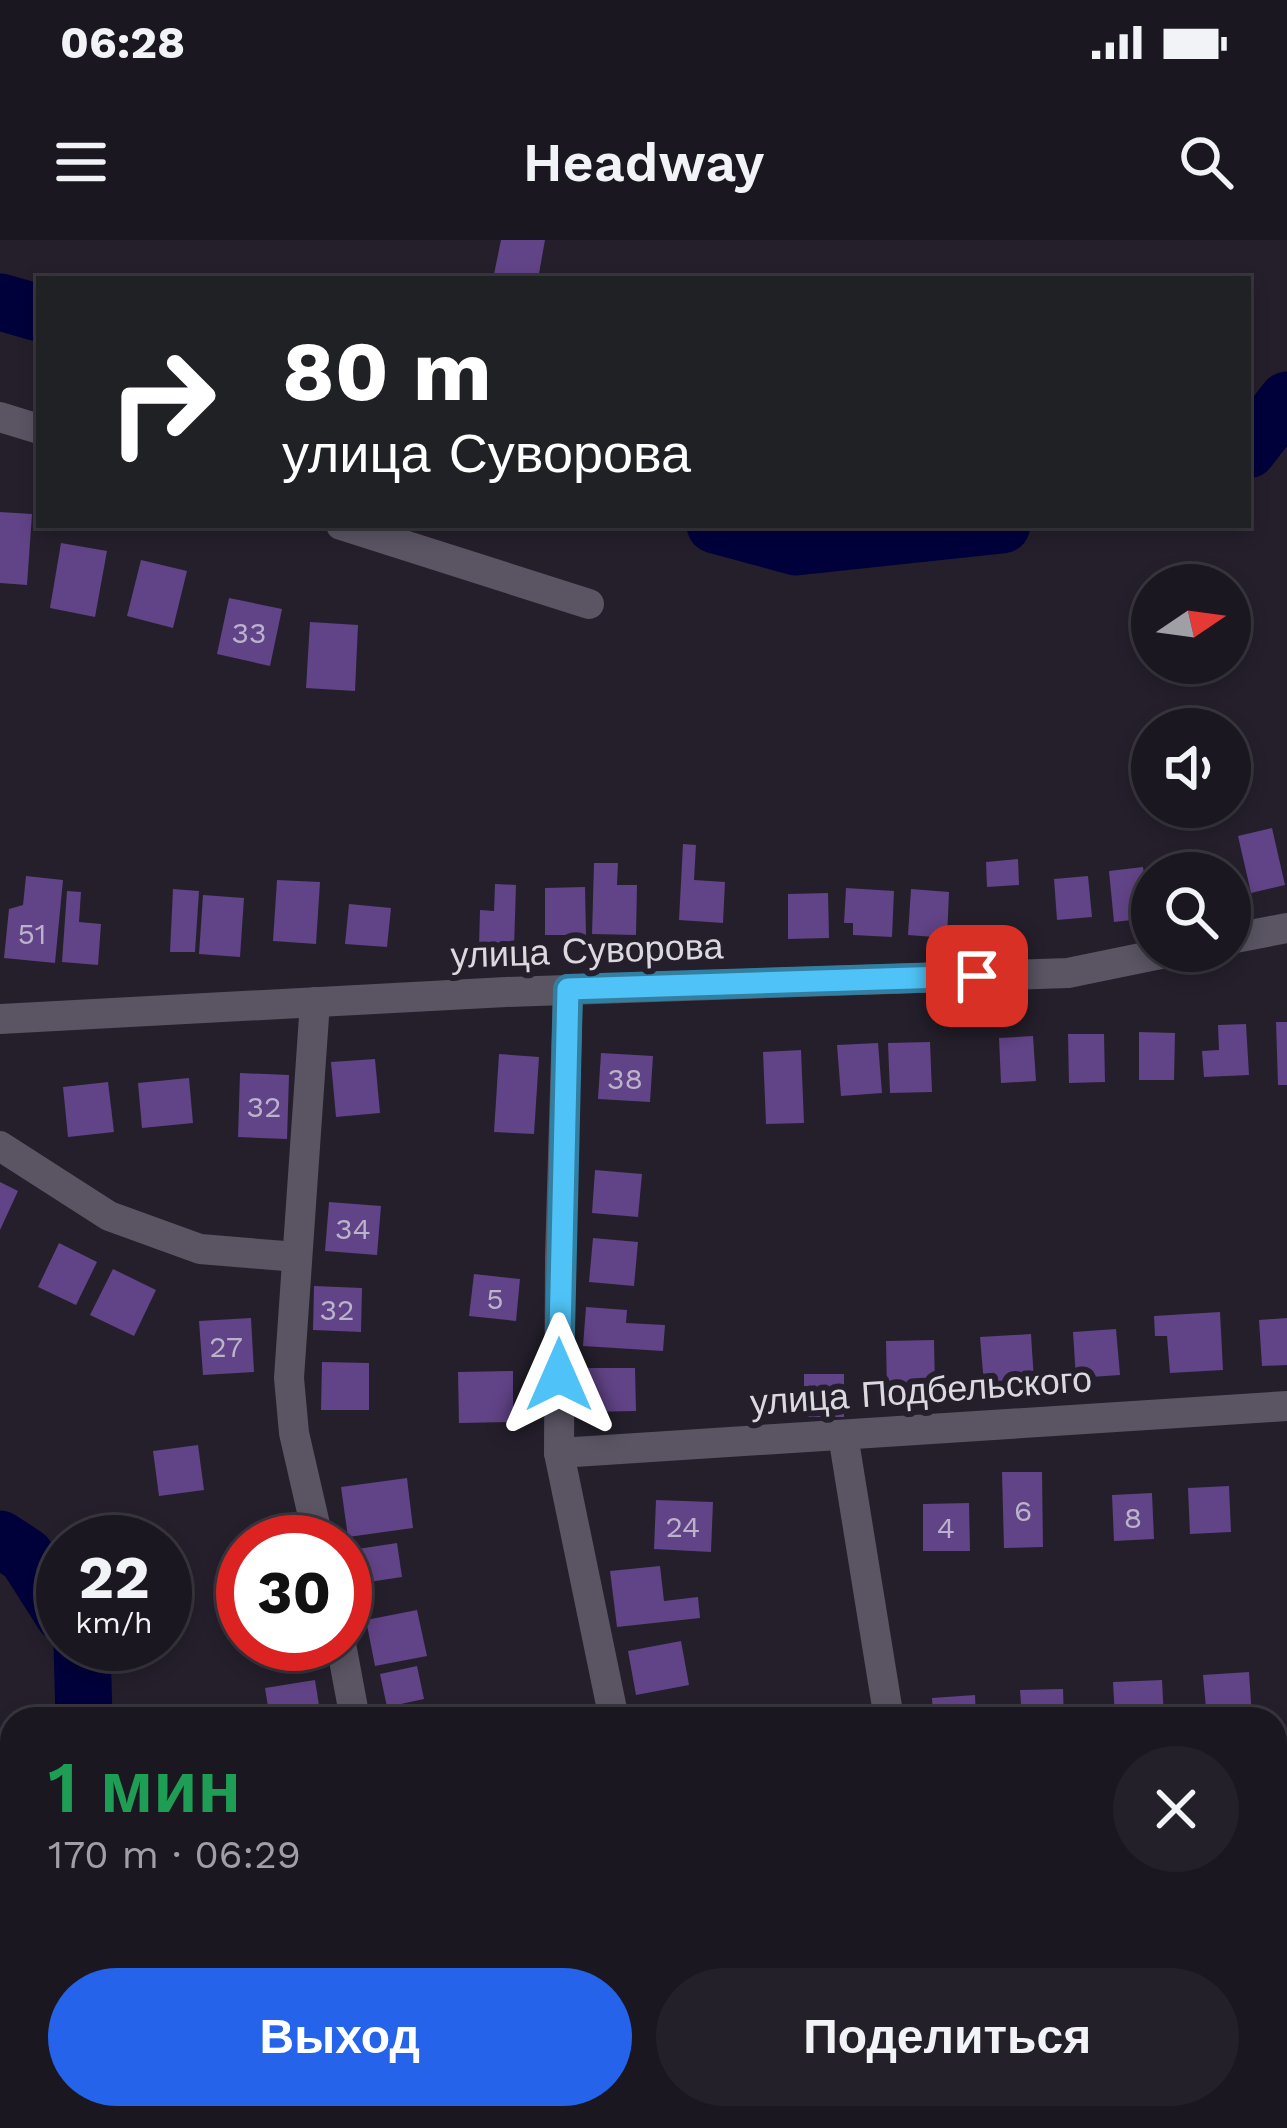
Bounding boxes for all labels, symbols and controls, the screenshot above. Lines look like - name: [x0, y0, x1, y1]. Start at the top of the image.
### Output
- text: 06:28: [60, 16, 185, 69]
- icon: menu: [48, 129, 114, 195]
- icon: search: [1173, 129, 1239, 195]
- text: Headway: [523, 131, 764, 194]
- text: 80 m: [282, 322, 492, 420]
- icon: right: [84, 324, 240, 480]
- text: улица Суворова: [282, 422, 691, 485]
- north arrow: [1131, 564, 1251, 684]
- map controls: [1131, 564, 1251, 972]
- house number: 33: [232, 615, 266, 650]
- button: sound: [1131, 708, 1251, 828]
- button: search: [1131, 852, 1251, 972]
- house number: 51: [17, 916, 47, 951]
- street label: улица Суворова: [450, 925, 725, 977]
- pin: [926, 925, 1028, 1027]
- icon: arrive: [944, 943, 1010, 1009]
- house number: 38: [607, 1061, 643, 1096]
- house number: 32: [247, 1089, 281, 1124]
- house number: 34: [335, 1211, 371, 1246]
- house number: 5: [486, 1281, 504, 1316]
- house number: 32: [320, 1292, 354, 1327]
- position arrow: [496, 1312, 622, 1438]
- house number: 27: [209, 1329, 243, 1364]
- street label: улица Подбельского: [749, 1358, 1093, 1424]
- house number: 6: [1014, 1493, 1032, 1528]
- house number: 8: [1124, 1500, 1142, 1535]
- house number: 24: [666, 1509, 700, 1544]
- house number: 4: [937, 1510, 955, 1545]
- speed limit sign: 30: [216, 1515, 372, 1671]
- text: 22: [78, 1542, 150, 1613]
- text: km/h: [75, 1605, 153, 1640]
- text: 1 мин: [48, 1745, 241, 1829]
- button: close: [1113, 1746, 1239, 1872]
- text: 170 m · 06:29: [48, 1832, 301, 1877]
- button: Выход: [48, 1968, 632, 2106]
- button: Поделиться: [656, 1968, 1239, 2106]

